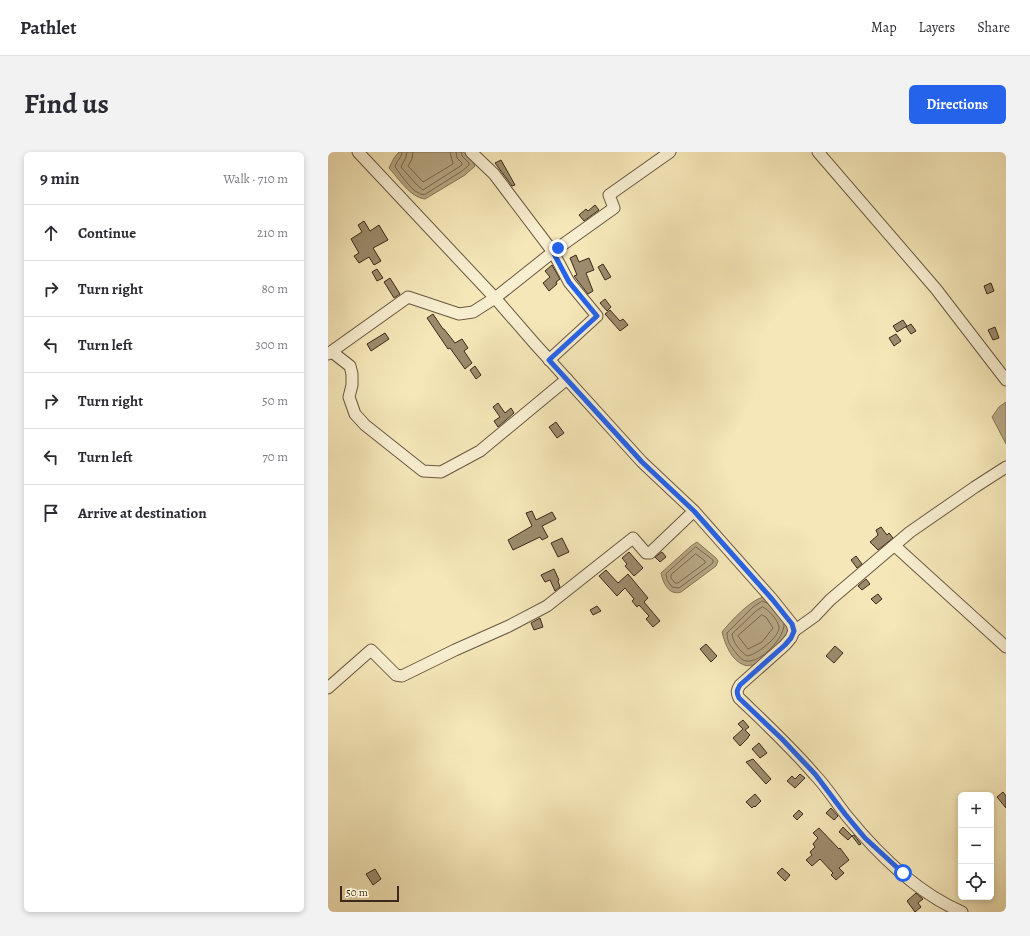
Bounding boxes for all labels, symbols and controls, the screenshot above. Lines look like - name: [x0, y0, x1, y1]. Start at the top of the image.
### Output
- text: Pathlet: [20, 15, 76, 41]
- text: Map: [871, 18, 897, 37]
- text: Layers: [919, 18, 955, 37]
- text: Share: [977, 18, 1010, 37]
- text: Find us: [24, 85, 109, 123]
- button: Directions: [909, 85, 1006, 124]
- text: 9 min: [40, 167, 80, 190]
- text: Walk · 710 m: [223, 170, 288, 187]
- icon: ahead: [40, 222, 62, 244]
- text: Continue: [78, 223, 136, 243]
- text: 210 m: [257, 224, 288, 241]
- route end: [549, 239, 567, 257]
- icon: right: [40, 278, 62, 300]
- text: Turn right: [78, 279, 143, 299]
- text: 80 m: [261, 280, 288, 297]
- icon: left: [40, 334, 62, 356]
- text: Turn left: [78, 335, 133, 355]
- text: 300 m: [255, 336, 288, 353]
- icon: right: [40, 390, 62, 412]
- text: Turn right: [78, 391, 143, 411]
- text: 50 m: [262, 392, 288, 409]
- icon: left: [40, 446, 62, 468]
- text: Turn left: [78, 447, 133, 467]
- text: 70 m: [262, 448, 288, 465]
- icon: arrive: [40, 502, 62, 524]
- text: Arrive at destination: [78, 503, 207, 523]
- map controls: [958, 792, 994, 900]
- button: +: [958, 792, 994, 828]
- button: −: [958, 828, 994, 864]
- route start: [894, 864, 912, 882]
- button: locate: [958, 864, 994, 900]
- scale bar: [340, 884, 399, 903]
- text: 50 m: [346, 885, 368, 900]

